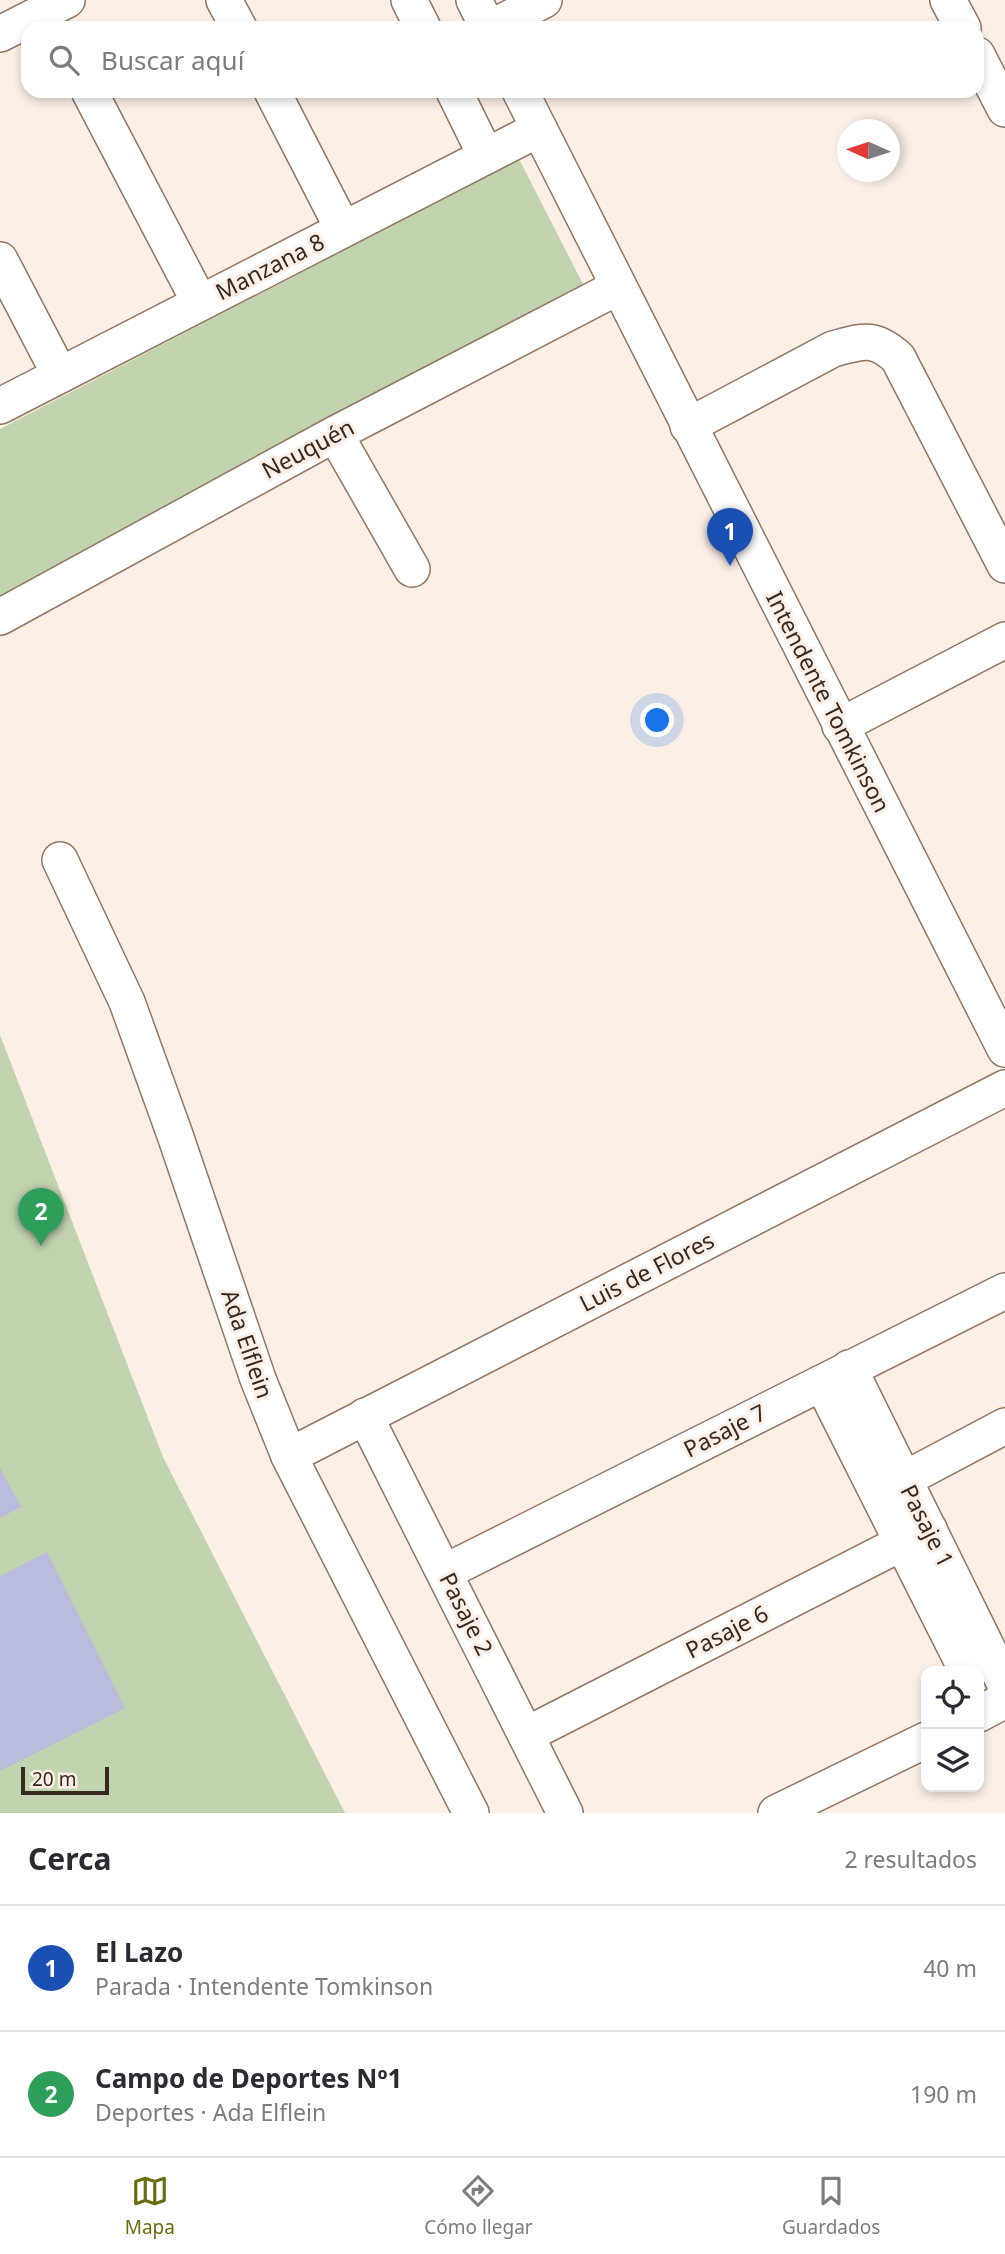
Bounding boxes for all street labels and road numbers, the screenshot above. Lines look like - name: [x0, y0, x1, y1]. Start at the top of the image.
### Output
- street label: Manzana 8: [210, 225, 329, 307]
- street label: Neuquén: [256, 410, 359, 486]
- street label: Intendente Tomkinson: [759, 585, 899, 818]
- street label: Luis de Flores: [574, 1223, 719, 1319]
- street label: Ada Elflein: [214, 1285, 282, 1403]
- street label: Pasaje 7: [678, 1396, 771, 1465]
- street label: Pasaje 1: [893, 1479, 962, 1572]
- street label: Pasaje 2: [432, 1567, 501, 1660]
- street label: Pasaje 6: [680, 1597, 773, 1666]

